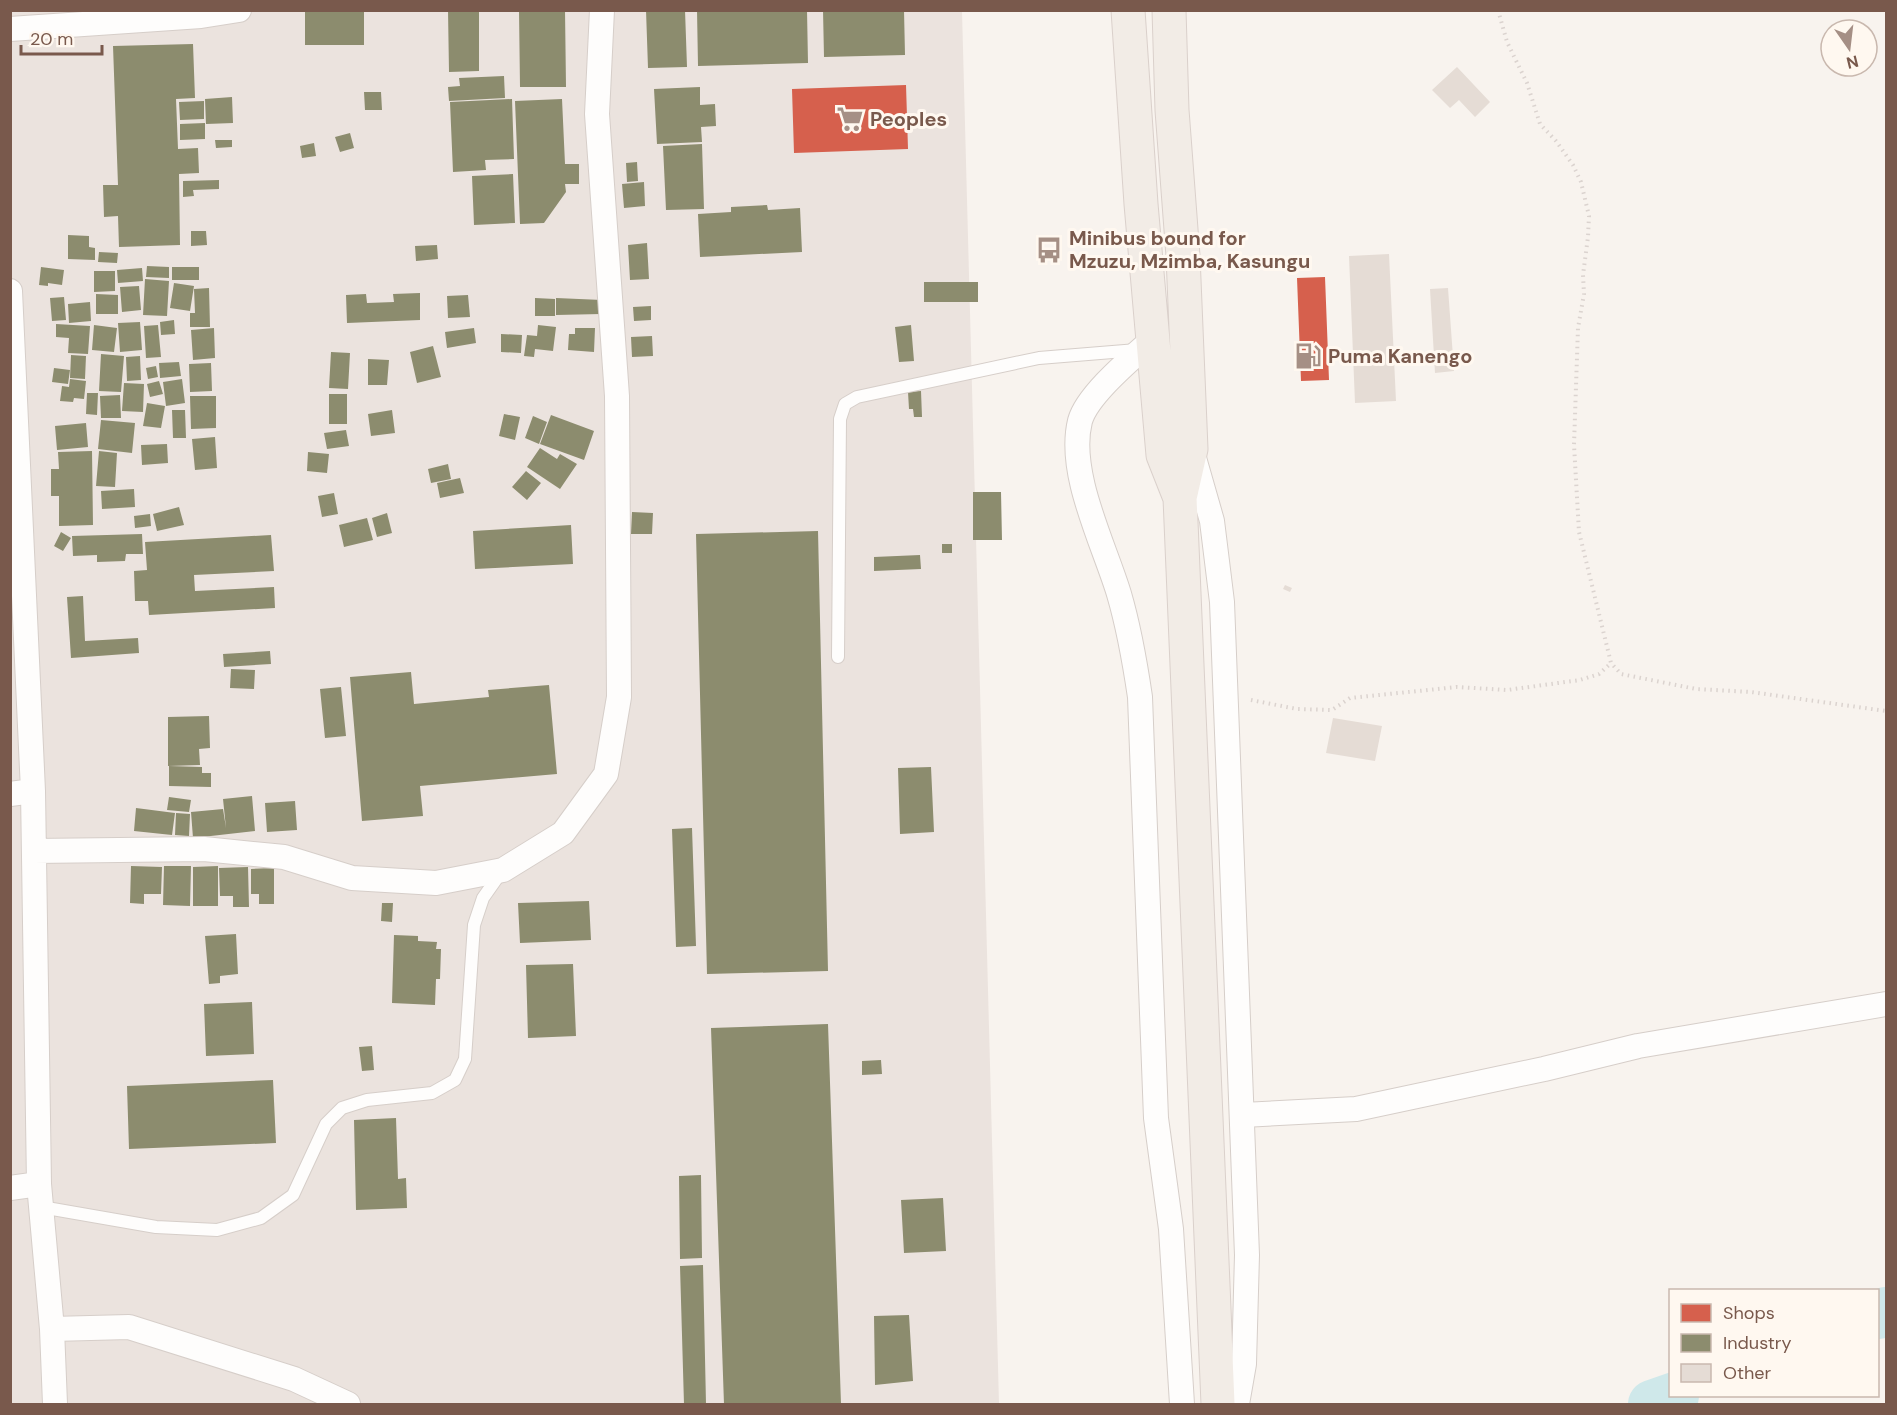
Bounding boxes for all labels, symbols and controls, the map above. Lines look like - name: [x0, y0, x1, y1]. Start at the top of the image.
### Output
- scale bar: [21, 18, 102, 56]
- north arrow: [1819, 18, 1879, 78]
- text: 20 m: [30, 27, 73, 51]
- text: N: [1844, 50, 1861, 74]
- supermarket icon: Peoples: [835, 104, 865, 134]
- place label: Peoples: [870, 106, 947, 132]
- place label: Minibus bound for Mzuzu, Mzimba, Kasungu: [1069, 225, 1310, 274]
- bus stop icon: Minibus bound for Mzuzu, Mzimba, Kasungu: [1034, 235, 1064, 265]
- fuel station icon: Puma Kanengo: [1293, 341, 1323, 371]
- place label: Puma Kanengo: [1328, 343, 1472, 369]
- legend: [1669, 1289, 1879, 1397]
- text: Shops: [1723, 1301, 1775, 1325]
- text: Industry: [1723, 1331, 1792, 1355]
- text: Other: [1723, 1361, 1772, 1385]

